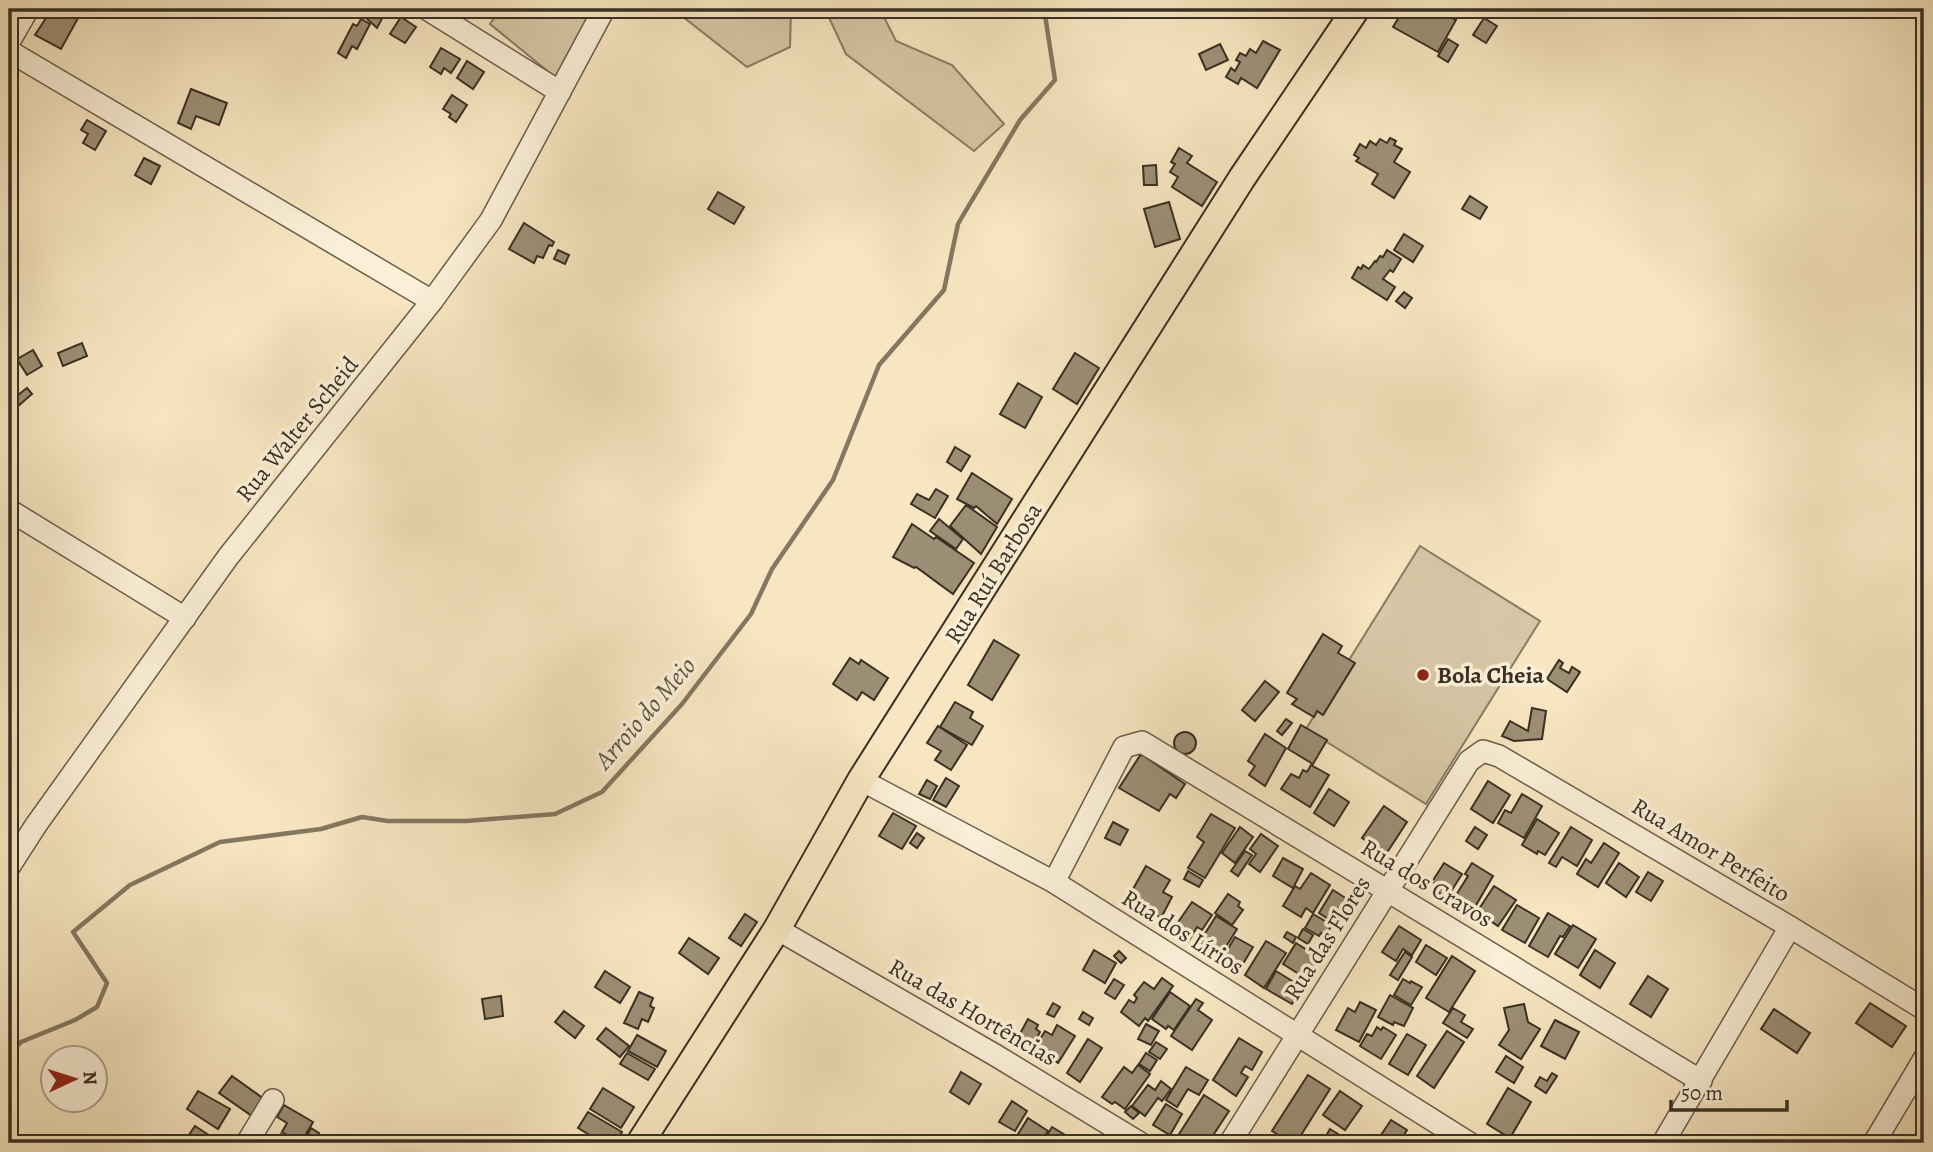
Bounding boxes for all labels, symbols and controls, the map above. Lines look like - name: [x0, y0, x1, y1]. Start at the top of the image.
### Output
- street label: Rua Walter Scheid: [228, 349, 366, 508]
- street label: Rua Ruí Barbosa: [937, 496, 1050, 650]
- water label: Arroio do Meio: [585, 649, 704, 778]
- place label: Bola Cheia: [1437, 659, 1544, 691]
- marker: Bola Cheia: [1415, 667, 1431, 683]
- street label: Rua Amor Perfeito: [1626, 790, 1796, 910]
- street label: Rua dos Cravos: [1355, 831, 1499, 935]
- street label: Rua das Flores: [1276, 870, 1378, 1006]
- street label: Rua dos Lírios: [1116, 882, 1250, 982]
- street label: Rua das Hortências: [883, 951, 1063, 1073]
- north arrow: [38, 1044, 108, 1114]
- scale bar: [1671, 1068, 1786, 1112]
- text: N: [77, 1070, 103, 1086]
- text: 50 m: [1681, 1079, 1723, 1107]

